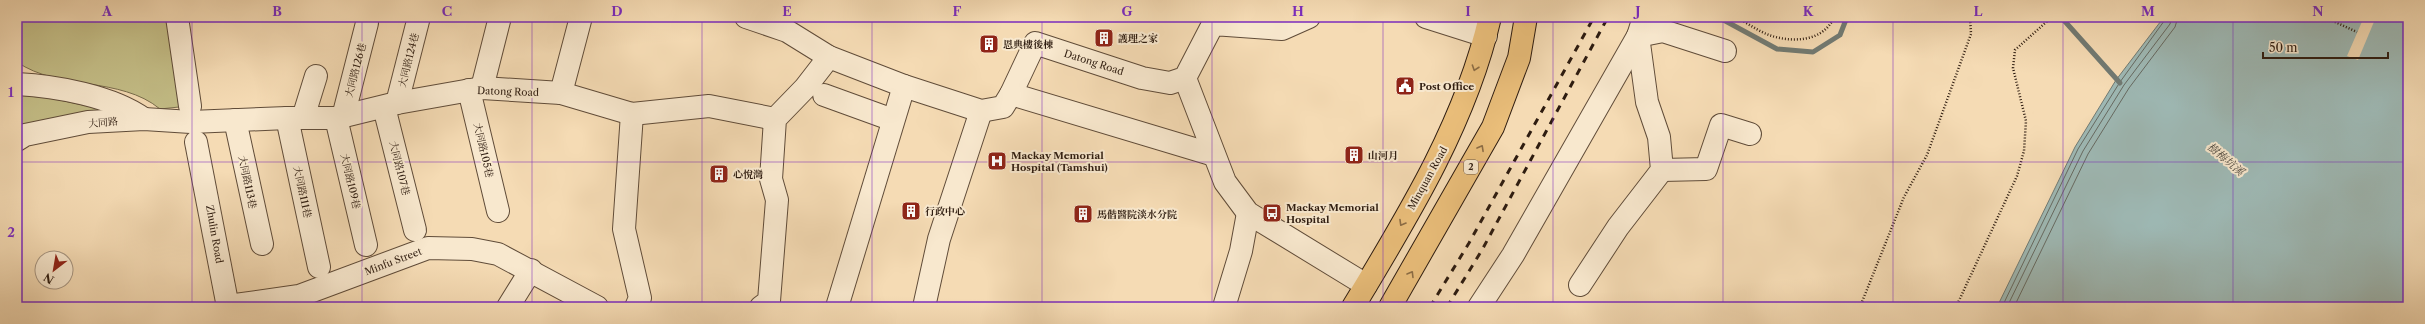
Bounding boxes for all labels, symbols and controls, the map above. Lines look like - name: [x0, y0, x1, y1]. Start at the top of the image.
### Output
- text: A: [101, 3, 113, 19]
- text: B: [272, 3, 282, 19]
- text: C: [442, 3, 452, 19]
- text: D: [611, 3, 623, 19]
- text: E: [782, 3, 792, 19]
- text: F: [953, 3, 962, 19]
- text: G: [1121, 3, 1133, 19]
- text: H: [1292, 3, 1304, 19]
- text: I: [1465, 3, 1471, 19]
- text: J: [1633, 3, 1641, 19]
- text: K: [1803, 3, 1814, 19]
- text: L: [1974, 3, 1983, 19]
- text: M: [2141, 3, 2155, 19]
- text: N: [2312, 3, 2324, 19]
- building icon: 護理之家: [1093, 27, 1115, 49]
- street label: 大同路124巷: [395, 32, 422, 89]
- place label: 護理之家: [1118, 32, 1158, 45]
- building icon: 恩典樓後棟: [978, 33, 1000, 55]
- scale bar: [2263, 34, 2388, 60]
- place label: 恩典樓後棟: [1003, 38, 1053, 51]
- text: 50 m: [2269, 40, 2298, 55]
- street label: 大同路126巷: [342, 41, 369, 99]
- street label: Datong Road: [1062, 47, 1125, 78]
- one-way arrow: [1472, 64, 1480, 71]
- public building icon: Post Office: [1394, 75, 1416, 97]
- place label: Post Office: [1419, 80, 1474, 93]
- text: 1: [8, 84, 14, 100]
- street label: Datong Road: [477, 84, 539, 99]
- street label: 大同路: [88, 115, 119, 130]
- street label: 大同路105巷: [471, 121, 496, 179]
- water label: 樹梅坑溪: [2205, 139, 2248, 179]
- street label: 大同路107巷: [386, 140, 413, 197]
- building icon: 山河月: [1343, 144, 1365, 166]
- street label: Minquan Road: [1405, 144, 1450, 212]
- one-way arrow: [1477, 145, 1484, 152]
- place label: Mackay Memorial Hospital (Tamshui): [1011, 149, 1108, 174]
- place label: 山河月: [1368, 149, 1398, 162]
- hospital icon: Mackay Memorial Hospital (Tamshui): [986, 150, 1008, 172]
- street label: 大同路109巷: [338, 152, 363, 210]
- street label: 大同路113巷: [236, 154, 259, 210]
- road number: 2: [1464, 160, 1478, 174]
- building icon: 心悅灣: [708, 163, 730, 185]
- street label: 大同路111巷: [291, 165, 314, 219]
- place label: 心悅灣: [733, 168, 763, 181]
- building icon: 行政中心: [900, 200, 922, 222]
- place label: Mackay Memorial Hospital: [1286, 201, 1379, 226]
- bus stop icon: Mackay Memorial Hospital: [1261, 202, 1283, 224]
- building icon: 馬偕醫院淡水分院: [1072, 203, 1094, 225]
- street label: Zhulin Road: [203, 204, 226, 264]
- place label: 行政中心: [925, 205, 965, 218]
- place label: 馬偕醫院淡水分院: [1097, 208, 1177, 221]
- one-way arrow: [1399, 219, 1406, 226]
- text: 2: [7, 224, 15, 240]
- street label: Minfu Street: [363, 244, 424, 278]
- north arrow: [34, 250, 74, 290]
- text: N: [41, 270, 57, 287]
- one-way arrow: [1406, 271, 1413, 278]

